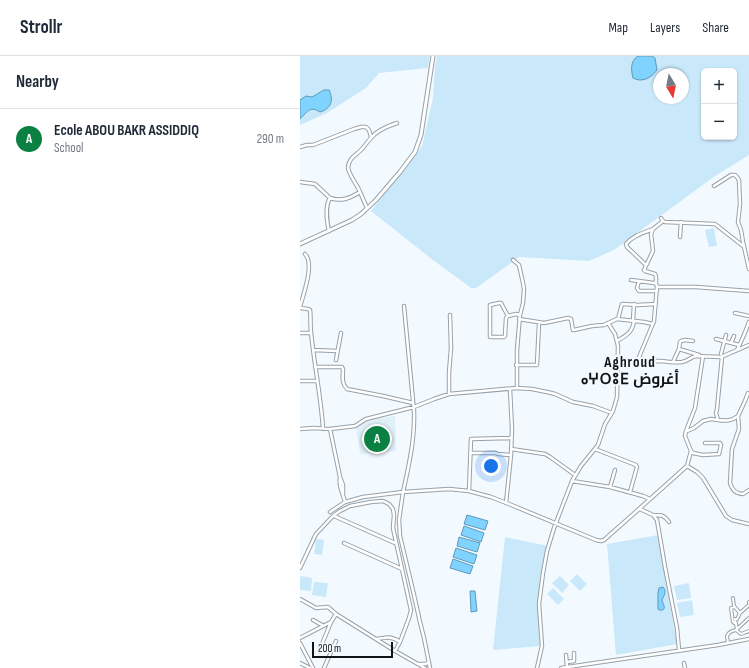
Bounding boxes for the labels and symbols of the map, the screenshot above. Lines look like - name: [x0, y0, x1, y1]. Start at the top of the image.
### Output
- north arrow: [653, 68, 689, 104]
- district label: Aghroud ⴰⵖⵔⵓⴹ أغروض: [581, 353, 679, 389]
- pin: A: [364, 424, 390, 454]
- your location: [481, 456, 501, 476]
- scale bar: [312, 640, 393, 659]

